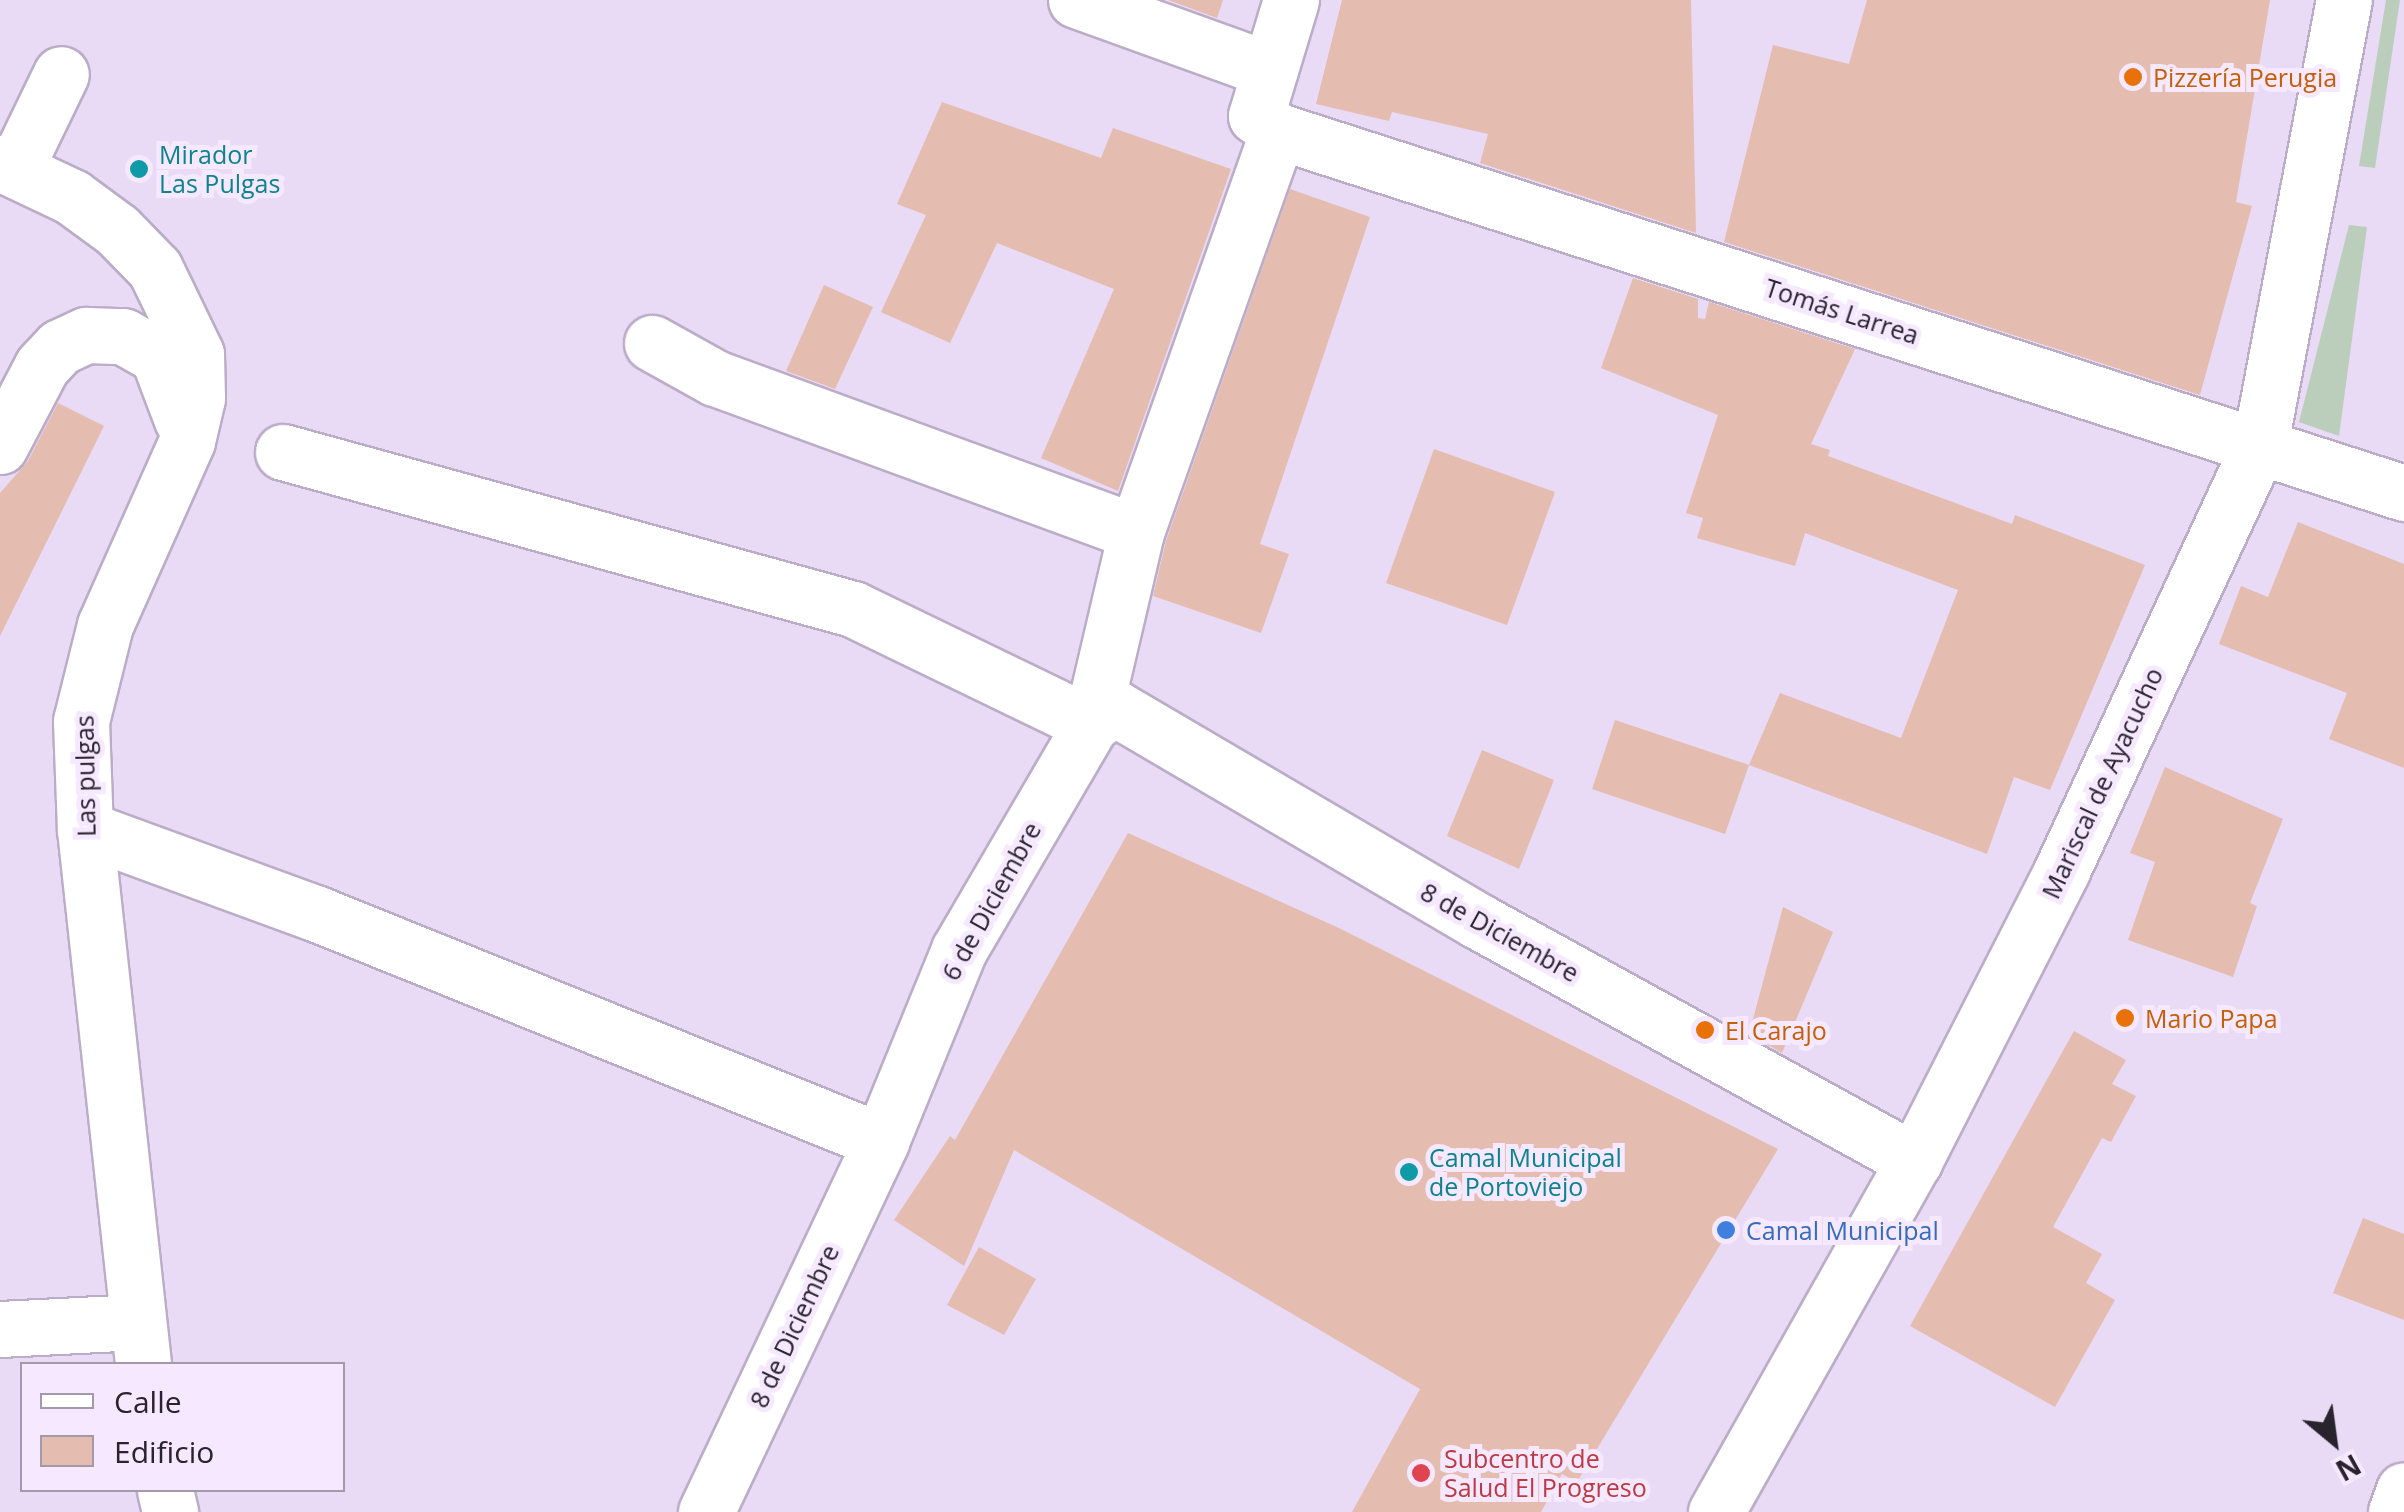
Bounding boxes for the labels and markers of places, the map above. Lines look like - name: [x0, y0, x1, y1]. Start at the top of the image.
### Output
- place label: Pizzería Perugia: [2153, 62, 2337, 92]
- marker: Pizzería Perugia: [2122, 66, 2144, 88]
- place label: Mirador Las Pulgas: [159, 140, 280, 199]
- marker: Mirador Las Pulgas: [128, 158, 150, 180]
- place label: Mario Papa: [2145, 1003, 2278, 1033]
- marker: Mario Papa: [2114, 1007, 2136, 1029]
- place label: El Carajo: [1725, 1015, 1827, 1045]
- marker: El Carajo: [1694, 1019, 1716, 1041]
- place label: Camal Municipal de Portoviejo: [1429, 1143, 1622, 1202]
- marker: Camal Municipal de Portoviejo: [1398, 1161, 1420, 1183]
- place label: Camal Municipal: [1746, 1215, 1939, 1245]
- marker: Camal Municipal: [1715, 1219, 1737, 1241]
- place label: Subcentro de Salud El Progreso: [1444, 1444, 1647, 1503]
- marker: Subcentro de Salud El Progreso: [1408, 1460, 1434, 1486]

